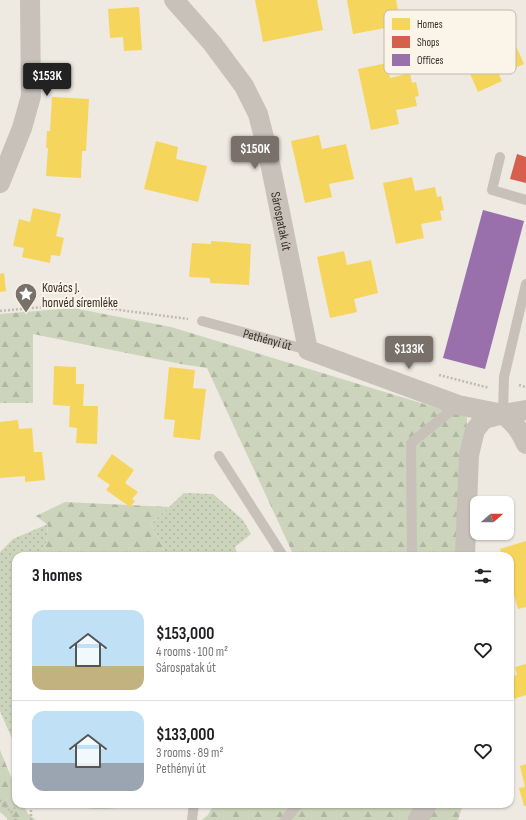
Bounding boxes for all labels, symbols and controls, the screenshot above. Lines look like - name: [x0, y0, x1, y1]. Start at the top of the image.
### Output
- legend: [384, 10, 516, 74]
- text: Homes: [417, 18, 443, 31]
- text: Shops: [417, 36, 440, 49]
- text: Offices: [417, 54, 444, 67]
- pin: $153K: [19, 63, 75, 97]
- text: $153K: [32, 68, 62, 84]
- pin: $150K: [227, 136, 283, 170]
- text: $150K: [240, 141, 270, 157]
- street label: Sárospatak út: [267, 190, 295, 252]
- place label: Kovács J. honvéd síremléke: [42, 280, 118, 311]
- place icon: Kovács J. honvéd síremléke: [13, 281, 39, 314]
- street label: Pethényi út: [241, 326, 294, 354]
- pin: $133K: [381, 336, 437, 370]
- text: $133K: [394, 341, 424, 357]
- north arrow: [470, 496, 514, 540]
- map controls: [470, 496, 514, 540]
- icon: filters: [472, 565, 494, 587]
- text: 3 homes: [32, 566, 82, 586]
- text: $153,000: [156, 624, 214, 644]
- icon: home: [64, 626, 112, 674]
- icon: heart: [472, 639, 494, 661]
- text: 4 rooms · 100 m²: [156, 644, 228, 660]
- text: Sárospatak út: [156, 660, 216, 676]
- text: $133,000: [156, 725, 215, 745]
- icon: home: [64, 727, 112, 775]
- icon: heart: [472, 740, 494, 762]
- text: 3 rooms · 89 m²: [156, 745, 223, 761]
- text: Pethényi út: [156, 761, 206, 777]

